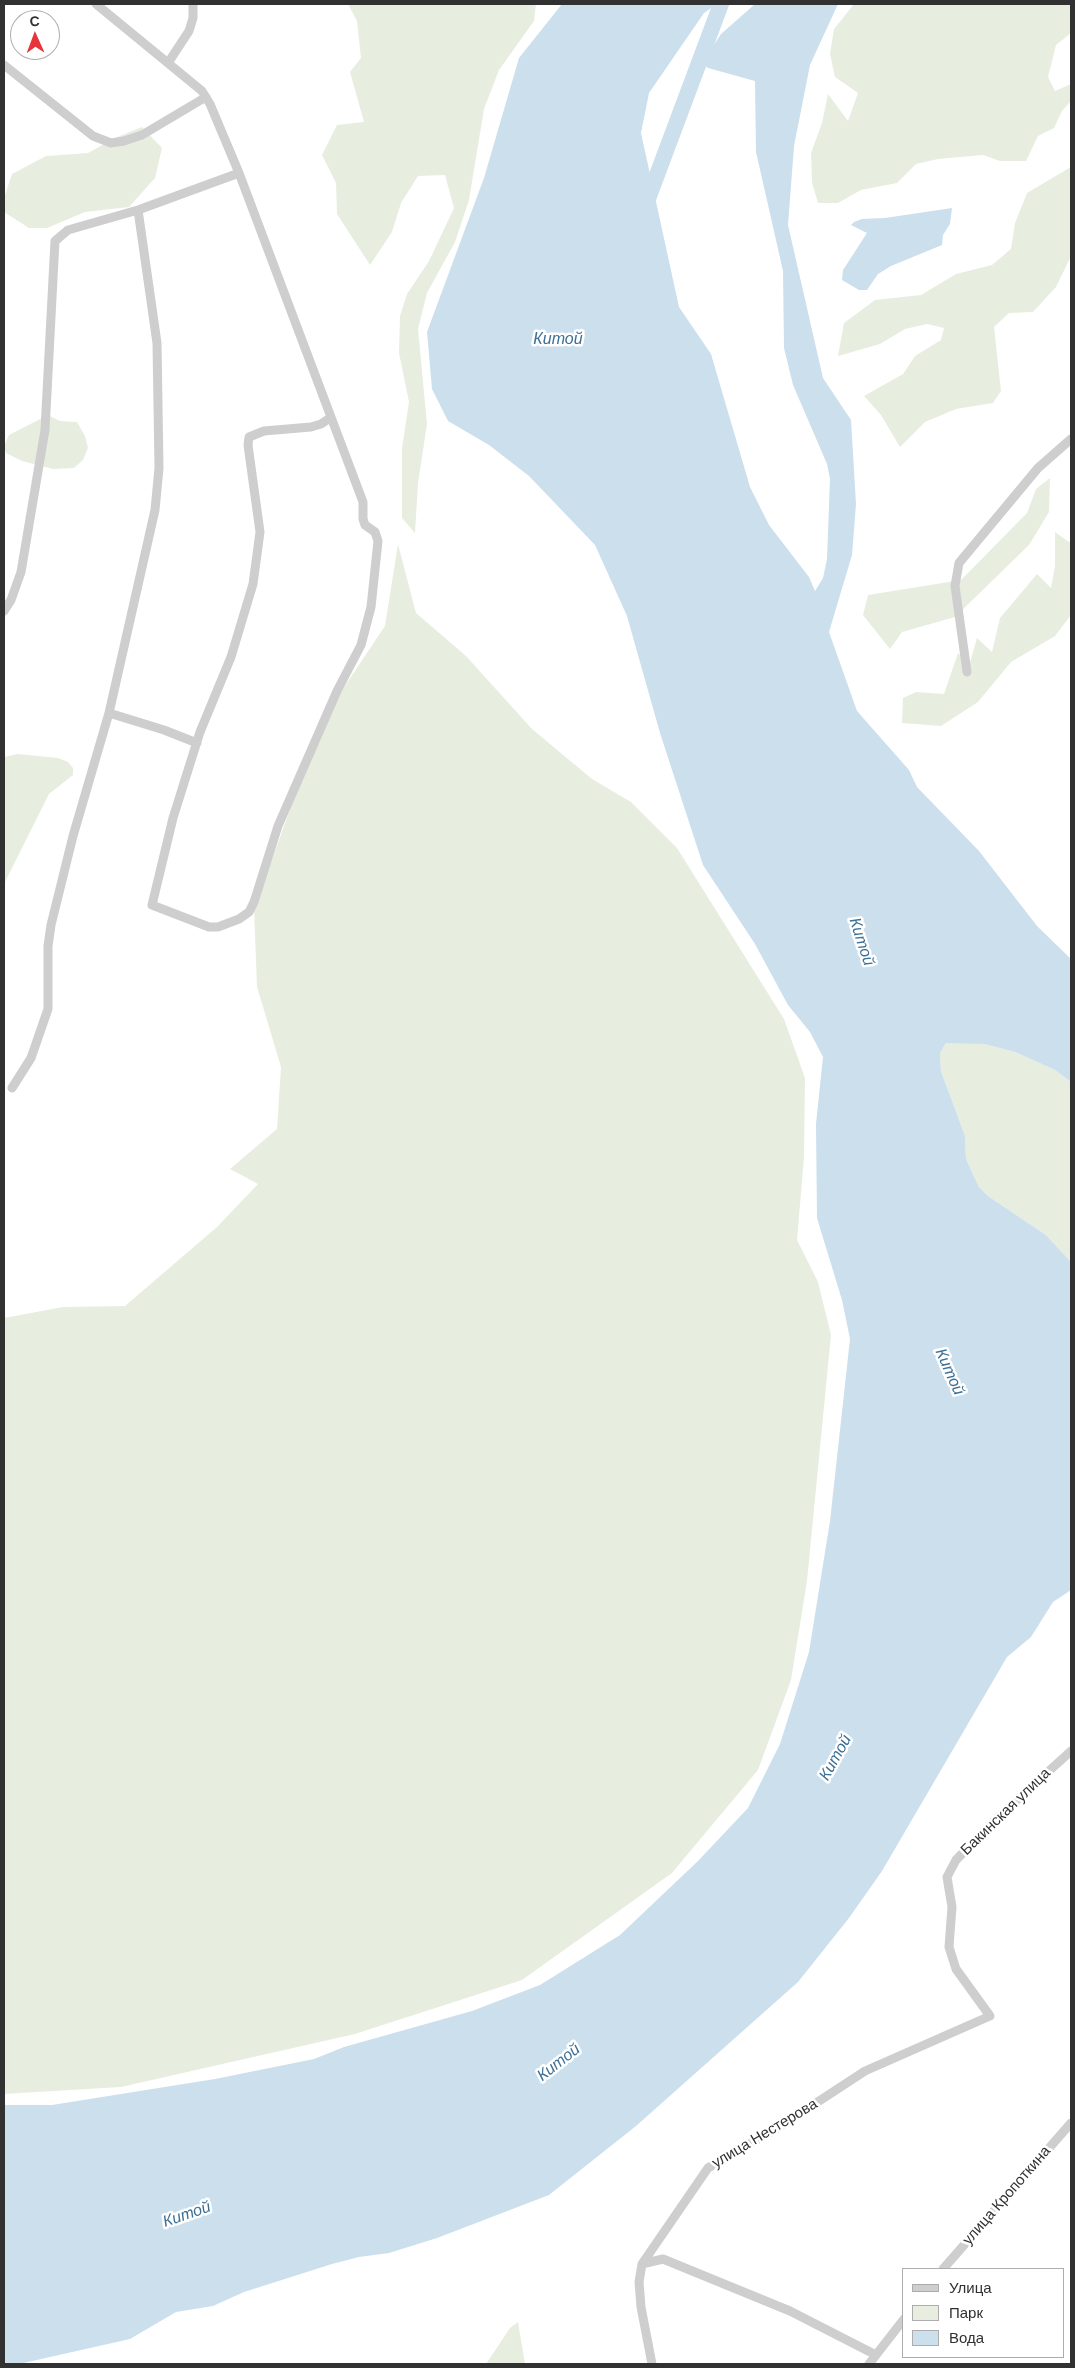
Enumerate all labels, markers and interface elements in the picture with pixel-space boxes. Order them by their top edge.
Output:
north arrow [10,10,60,60]
text: С [29,12,40,30]
water label: Китой [533,330,583,350]
water label: Китой [844,916,878,968]
water label: Китой [930,1346,968,1398]
water label: Китой [816,1732,856,1784]
street label: Бакинская улица [957,1765,1055,1859]
water label: Китой [534,2040,584,2086]
street label: улица Нестерова [709,2095,821,2173]
street label: улица Кропоткина [959,2143,1055,2249]
water label: Китой [161,2198,213,2232]
legend [902,2268,1065,2358]
text: Улица [949,2278,992,2298]
text: Парк [949,2303,983,2323]
text: Вода [949,2328,984,2348]

